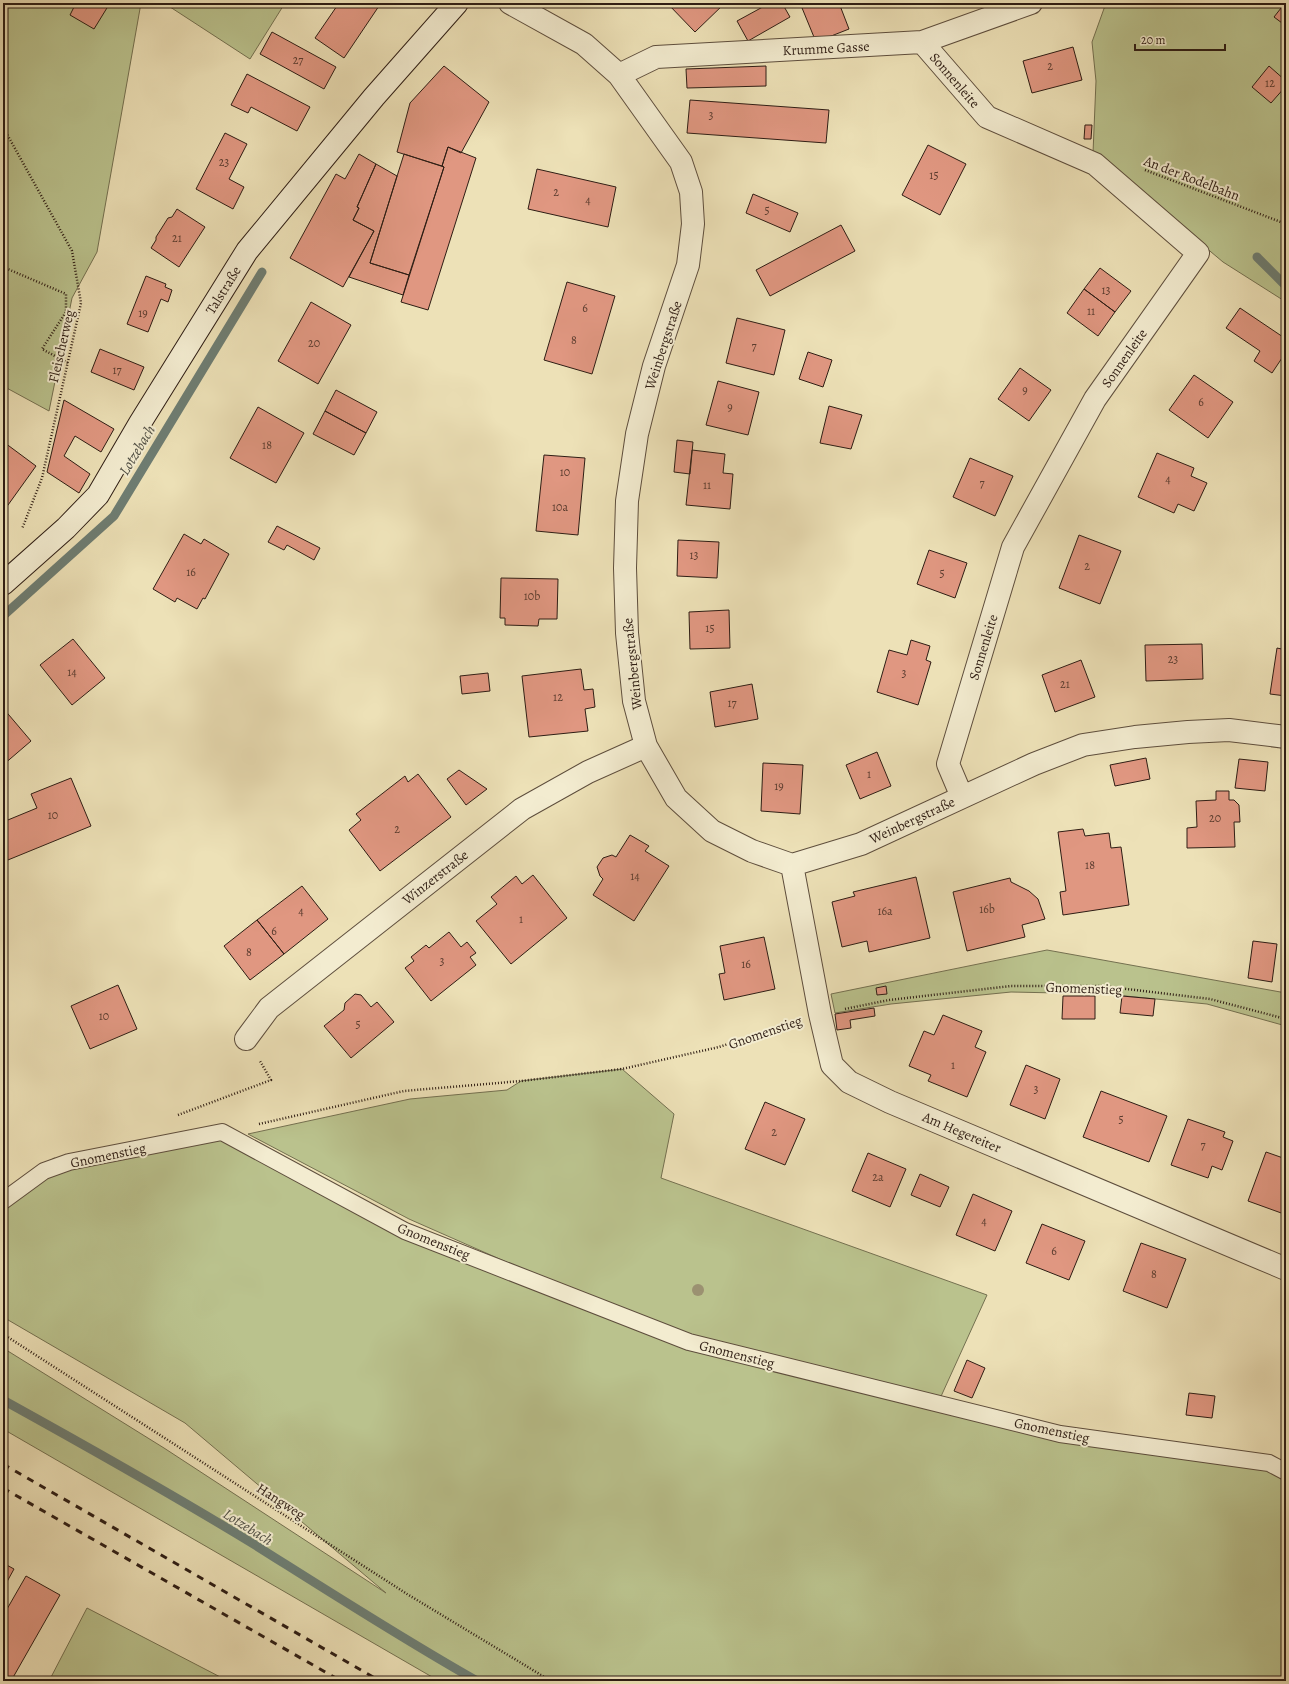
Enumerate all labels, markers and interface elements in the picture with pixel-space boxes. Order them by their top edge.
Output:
scale bar [1135,26,1225,52]
text: 20 m [1141,32,1165,48]
street label: Krumme Gasse [782,37,870,60]
street label: Sonnenleite [925,48,984,112]
house number: 27 [293,52,304,68]
house number: 2 [1047,58,1053,74]
house number: 12 [1265,75,1275,91]
house number: 3 [709,107,714,123]
street label: An der Rodelbahn [1140,151,1243,206]
house number: 23 [219,154,229,170]
house number: 15 [929,167,939,183]
house number: 2 [553,184,559,200]
house number: 4 [585,192,591,208]
house number: 5 [764,202,770,218]
house number: 21 [172,230,182,246]
street label: Talstraße [201,263,246,318]
house number: 13 [1101,282,1111,298]
street label: Weinbergstraße [640,298,687,393]
house number: 6 [582,300,588,316]
house number: 11 [1087,303,1095,319]
house number: 19 [138,305,148,321]
street label: Fleischerweg [44,308,79,385]
street label: Sonnenleite [1097,325,1152,392]
house number: 8 [571,332,577,348]
house number: 20 [308,335,320,351]
house number: 7 [751,338,757,354]
house number: 17 [112,362,123,378]
house number: 9 [1022,382,1028,398]
house number: 6 [1198,394,1204,410]
house number: 9 [727,399,733,415]
water label: Lotzebach [114,421,160,479]
house number: 18 [262,437,272,453]
house number: 10 [560,464,570,480]
house number: 4 [1165,471,1171,487]
house number: 7 [979,475,985,491]
house number: 11 [703,477,711,493]
house number: 10a [552,499,568,515]
house number: 13 [689,547,699,563]
house number: 2 [1084,558,1090,574]
house number: 16 [186,564,196,580]
house number: 5 [939,565,945,581]
house number: 10b [524,588,540,604]
street label: Sonnenleite [964,612,1002,682]
street label: Weinbergstraße [618,617,647,712]
house number: 15 [705,620,715,636]
house number: 23 [1168,651,1178,667]
house number: 14 [67,664,77,680]
house number: 3 [902,665,907,681]
house number: 21 [1060,676,1070,692]
house number: 12 [553,689,563,705]
house number: 17 [727,695,738,711]
house number: 1 [867,766,871,782]
house number: 19 [774,778,784,794]
street label: Weinbergstraße [866,792,958,849]
house number: 10 [48,807,58,823]
house number: 20 [1209,810,1221,826]
house number: 2 [394,821,400,837]
street label: Winzerstraße [398,846,472,910]
house number: 18 [1085,857,1095,873]
house number: 14 [630,868,640,884]
house number: 16b [979,901,995,917]
house number: 4 [298,903,304,919]
house number: 16a [877,903,893,919]
house number: 1 [519,911,523,927]
house number: 6 [271,923,277,939]
house number: 8 [246,944,252,960]
house number: 3 [440,953,445,969]
house number: 16 [741,956,751,972]
street label: Gnomenstieg [1045,978,1123,999]
house number: 10 [99,1008,109,1024]
street label: Gnomenstieg [726,1011,804,1054]
house number: 5 [355,1016,361,1032]
house number: 1 [951,1057,955,1073]
house number: 3 [1034,1081,1039,1097]
street label: Am Hegereiter [919,1107,1005,1158]
house number: 5 [1118,1111,1124,1127]
house number: 2 [771,1124,777,1140]
house number: 7 [1200,1137,1206,1153]
street label: Gnomenstieg [69,1138,148,1173]
house number: 2a [872,1169,884,1185]
house number: 4 [981,1213,987,1229]
street label: Gnomenstieg [395,1218,473,1265]
house number: 6 [1051,1243,1057,1259]
house number: 8 [1151,1266,1157,1282]
street label: Gnomenstieg [697,1336,776,1373]
street label: Gnomenstieg [1012,1413,1091,1448]
street label: Hangweg [253,1479,309,1524]
water label: Lotzebach [219,1504,277,1550]

